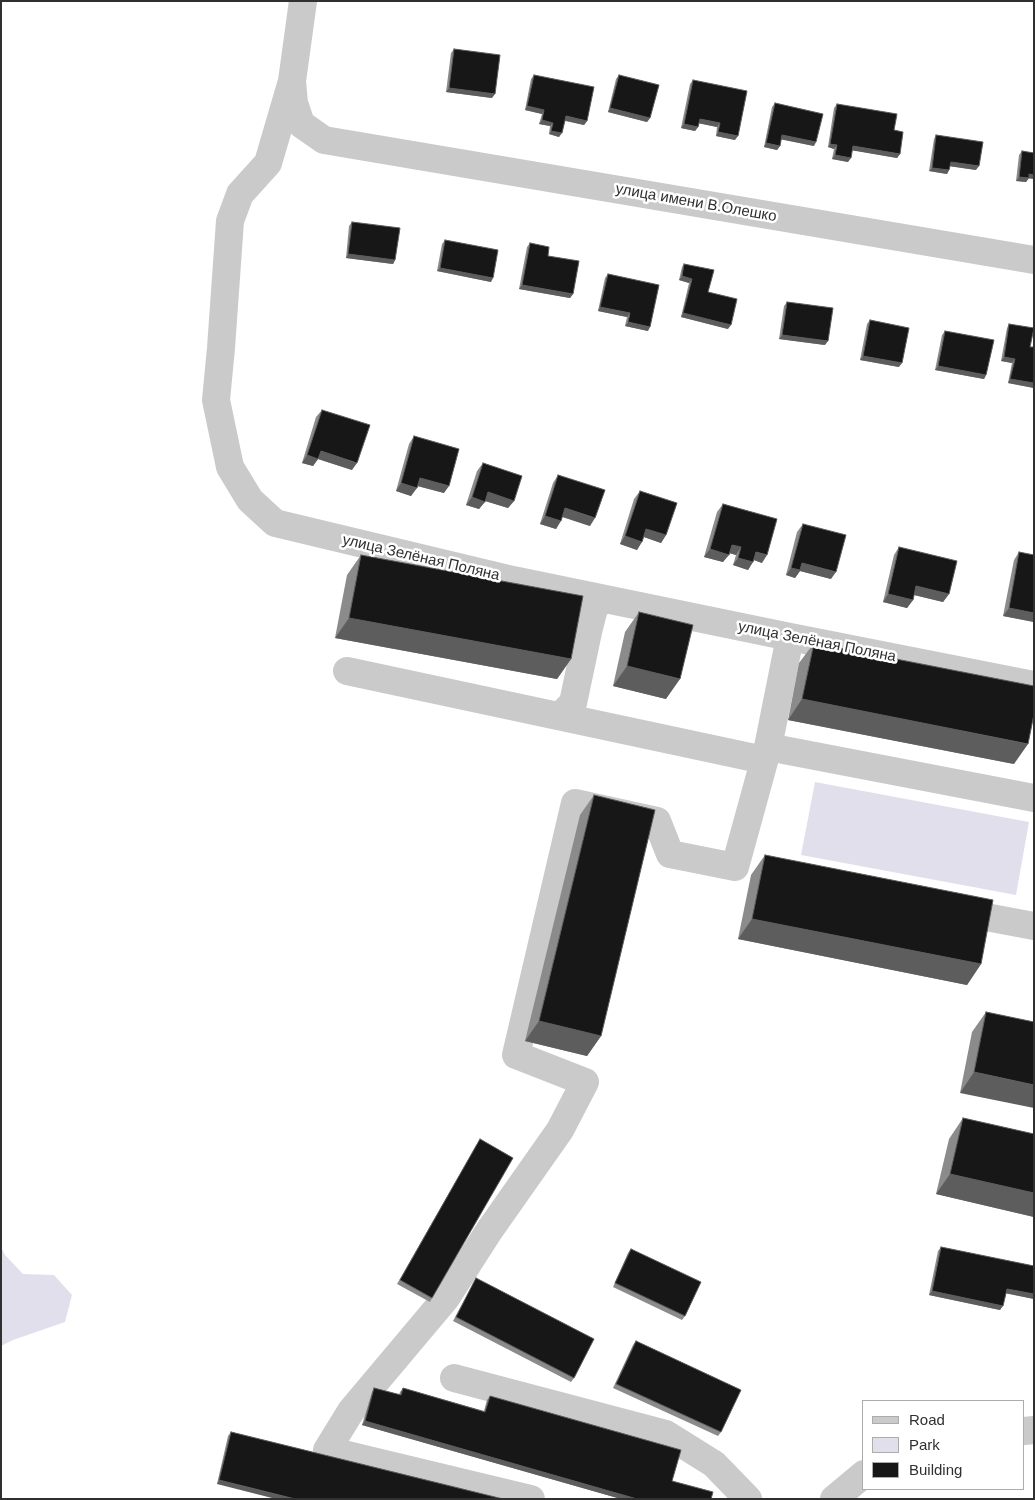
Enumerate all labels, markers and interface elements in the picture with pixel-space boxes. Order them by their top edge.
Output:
street label: улица имени В.Олешко [614,180,778,226]
street label: улица Зелёная Поляна [341,531,501,585]
street label: улица Зелёная Поляна [736,618,898,666]
legend [862,1400,1025,1490]
text: Road [909,1411,945,1428]
text: Park [909,1436,940,1453]
text: Building [909,1461,962,1478]

